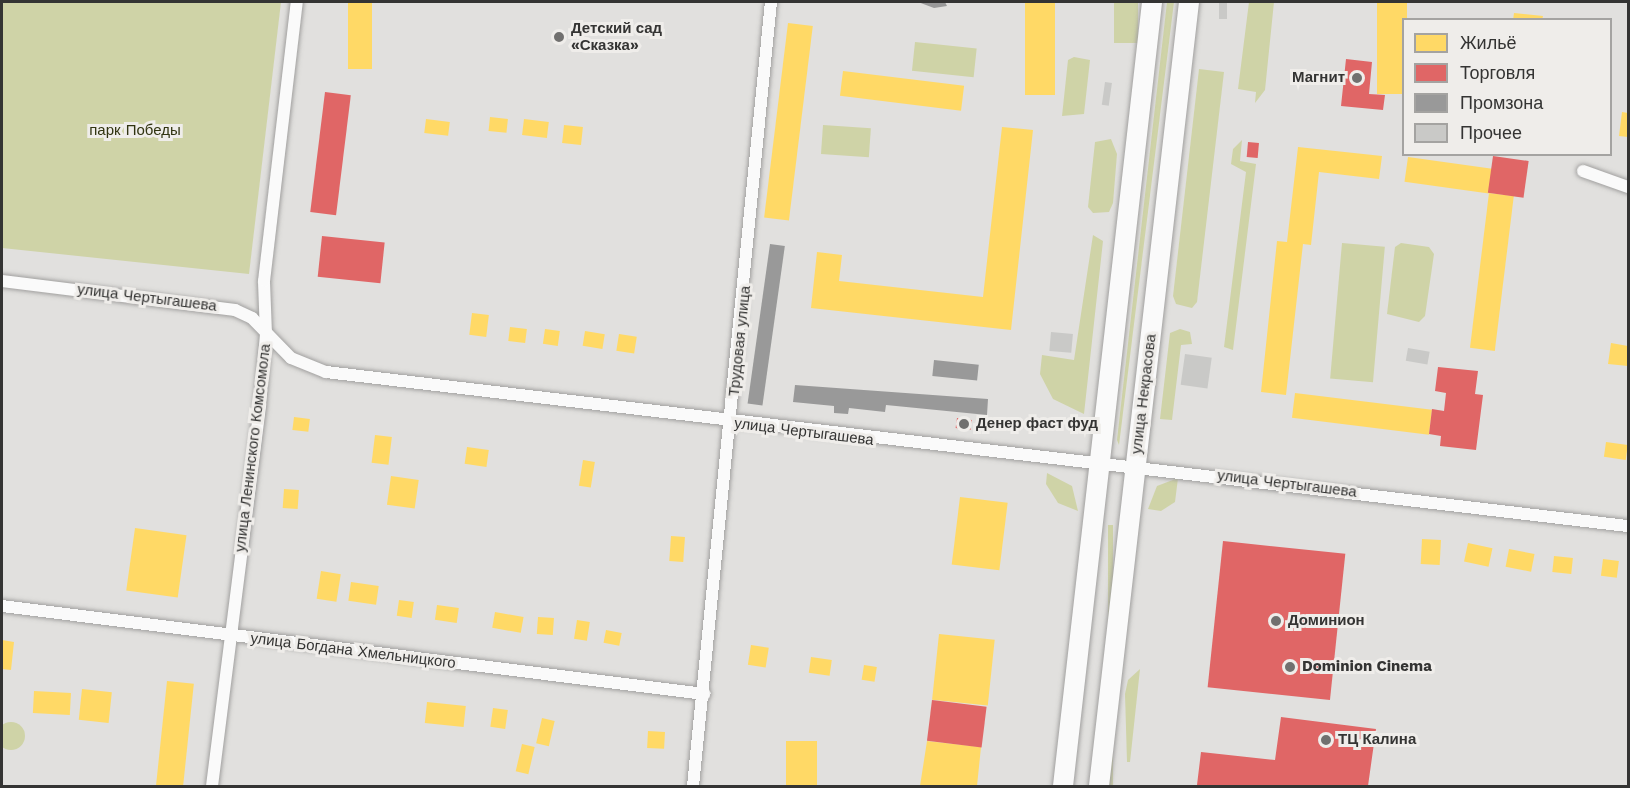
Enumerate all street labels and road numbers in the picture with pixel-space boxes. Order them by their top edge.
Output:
street label: улица Чертыгашева [76,281,218,315]
street label: Трудовая улица [725,285,755,397]
street label: улица Некрасова [1128,333,1160,455]
street label: улица Ленинского Комсомола [231,343,275,553]
street label: улица Чертыгашева [733,415,875,449]
street label: улица Чертыгашева [1216,467,1358,501]
street label: улица Богдана Хмельницкого [249,629,457,673]

